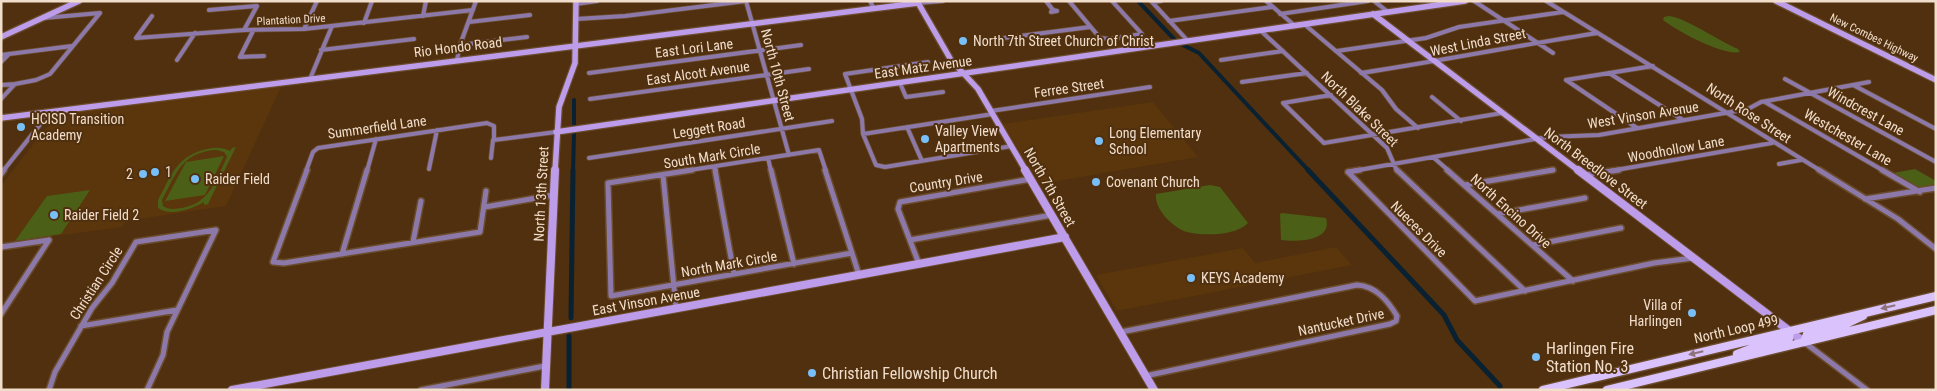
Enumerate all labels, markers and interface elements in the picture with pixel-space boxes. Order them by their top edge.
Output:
street label: New Combes Highway [1828,11,1921,65]
street label: Plantation Drive [256,12,326,28]
street label: West Linda Street [1429,25,1527,59]
street label: North 10th Street [758,27,798,123]
place label: North 7th Street Church of Christ [973,33,1154,49]
street label: Rio Hondo Road [413,34,503,60]
street label: East Lori Lane [654,35,734,61]
marker: North 7th Street Church of Christ [957,35,969,47]
street label: East Matz Avenue [873,52,973,82]
street label: East Alcott Avenue [645,58,751,88]
street label: North Blake Street [1318,68,1402,150]
street label: Ferree Street [1033,75,1105,101]
street label: North Rose Street [1704,80,1794,146]
street label: Windcrest Lane [1825,83,1908,139]
street label: West Vinson Avenue [1586,98,1700,132]
street label: Westchester Lane [1801,105,1895,169]
place label: HCISD Transition Academy [31,111,124,143]
street label: Summerfield Lane [327,112,428,142]
street label: Leggett Road [672,114,746,142]
marker: HCISD Transition Academy [15,121,27,133]
place label: Valley View Apartments [935,123,1000,155]
street label: North Breedlove Street [1541,124,1651,212]
place label: Long Elementary School [1109,125,1201,157]
marker: Valley View Apartments [919,133,931,145]
street label: Woodhollow Lane [1626,133,1726,165]
marker: Long Elementary School [1093,135,1105,147]
street label: South Mark Circle [662,140,762,172]
street label: North 7th Street [1021,145,1079,229]
street label: North 13th Street [531,146,551,242]
place label: 1 [165,164,172,180]
place label: 2 [126,166,133,182]
marker: 1 [149,166,161,178]
marker: 2 [137,168,149,180]
street label: Country Drive [908,168,984,196]
place label: Raider Field [205,171,270,187]
street label: North Encino Drive [1467,171,1555,252]
marker: Raider Field [189,173,201,185]
place label: Covenant Church [1106,174,1200,190]
marker: Covenant Church [1090,176,1102,188]
street label: Nueces Drive [1388,198,1451,261]
place label: Raider Field 2 [64,207,139,223]
marker: Raider Field 2 [48,209,60,221]
street label: Christian Circle [66,243,126,323]
street label: North Mark Circle [680,248,779,280]
place label: KEYS Academy [1201,270,1285,286]
marker: KEYS Academy [1185,272,1197,284]
street label: East Vinson Avenue [591,284,701,318]
place label: Villa of Harlingen [1629,297,1683,329]
one-way arrow [1881,303,1896,311]
street label: Nantucket Drive [1297,305,1386,339]
marker: Villa of Harlingen [1686,307,1698,319]
street label: North Loop 499 [1692,312,1780,346]
place label: Harlingen Fire Station No. 3 [1546,339,1634,376]
one-way arrow [1689,349,1704,357]
marker: Harlingen Fire Station No. 3 [1530,351,1542,363]
place label: Christian Fellowship Church [822,364,998,383]
marker: Christian Fellowship Church [806,367,818,379]

